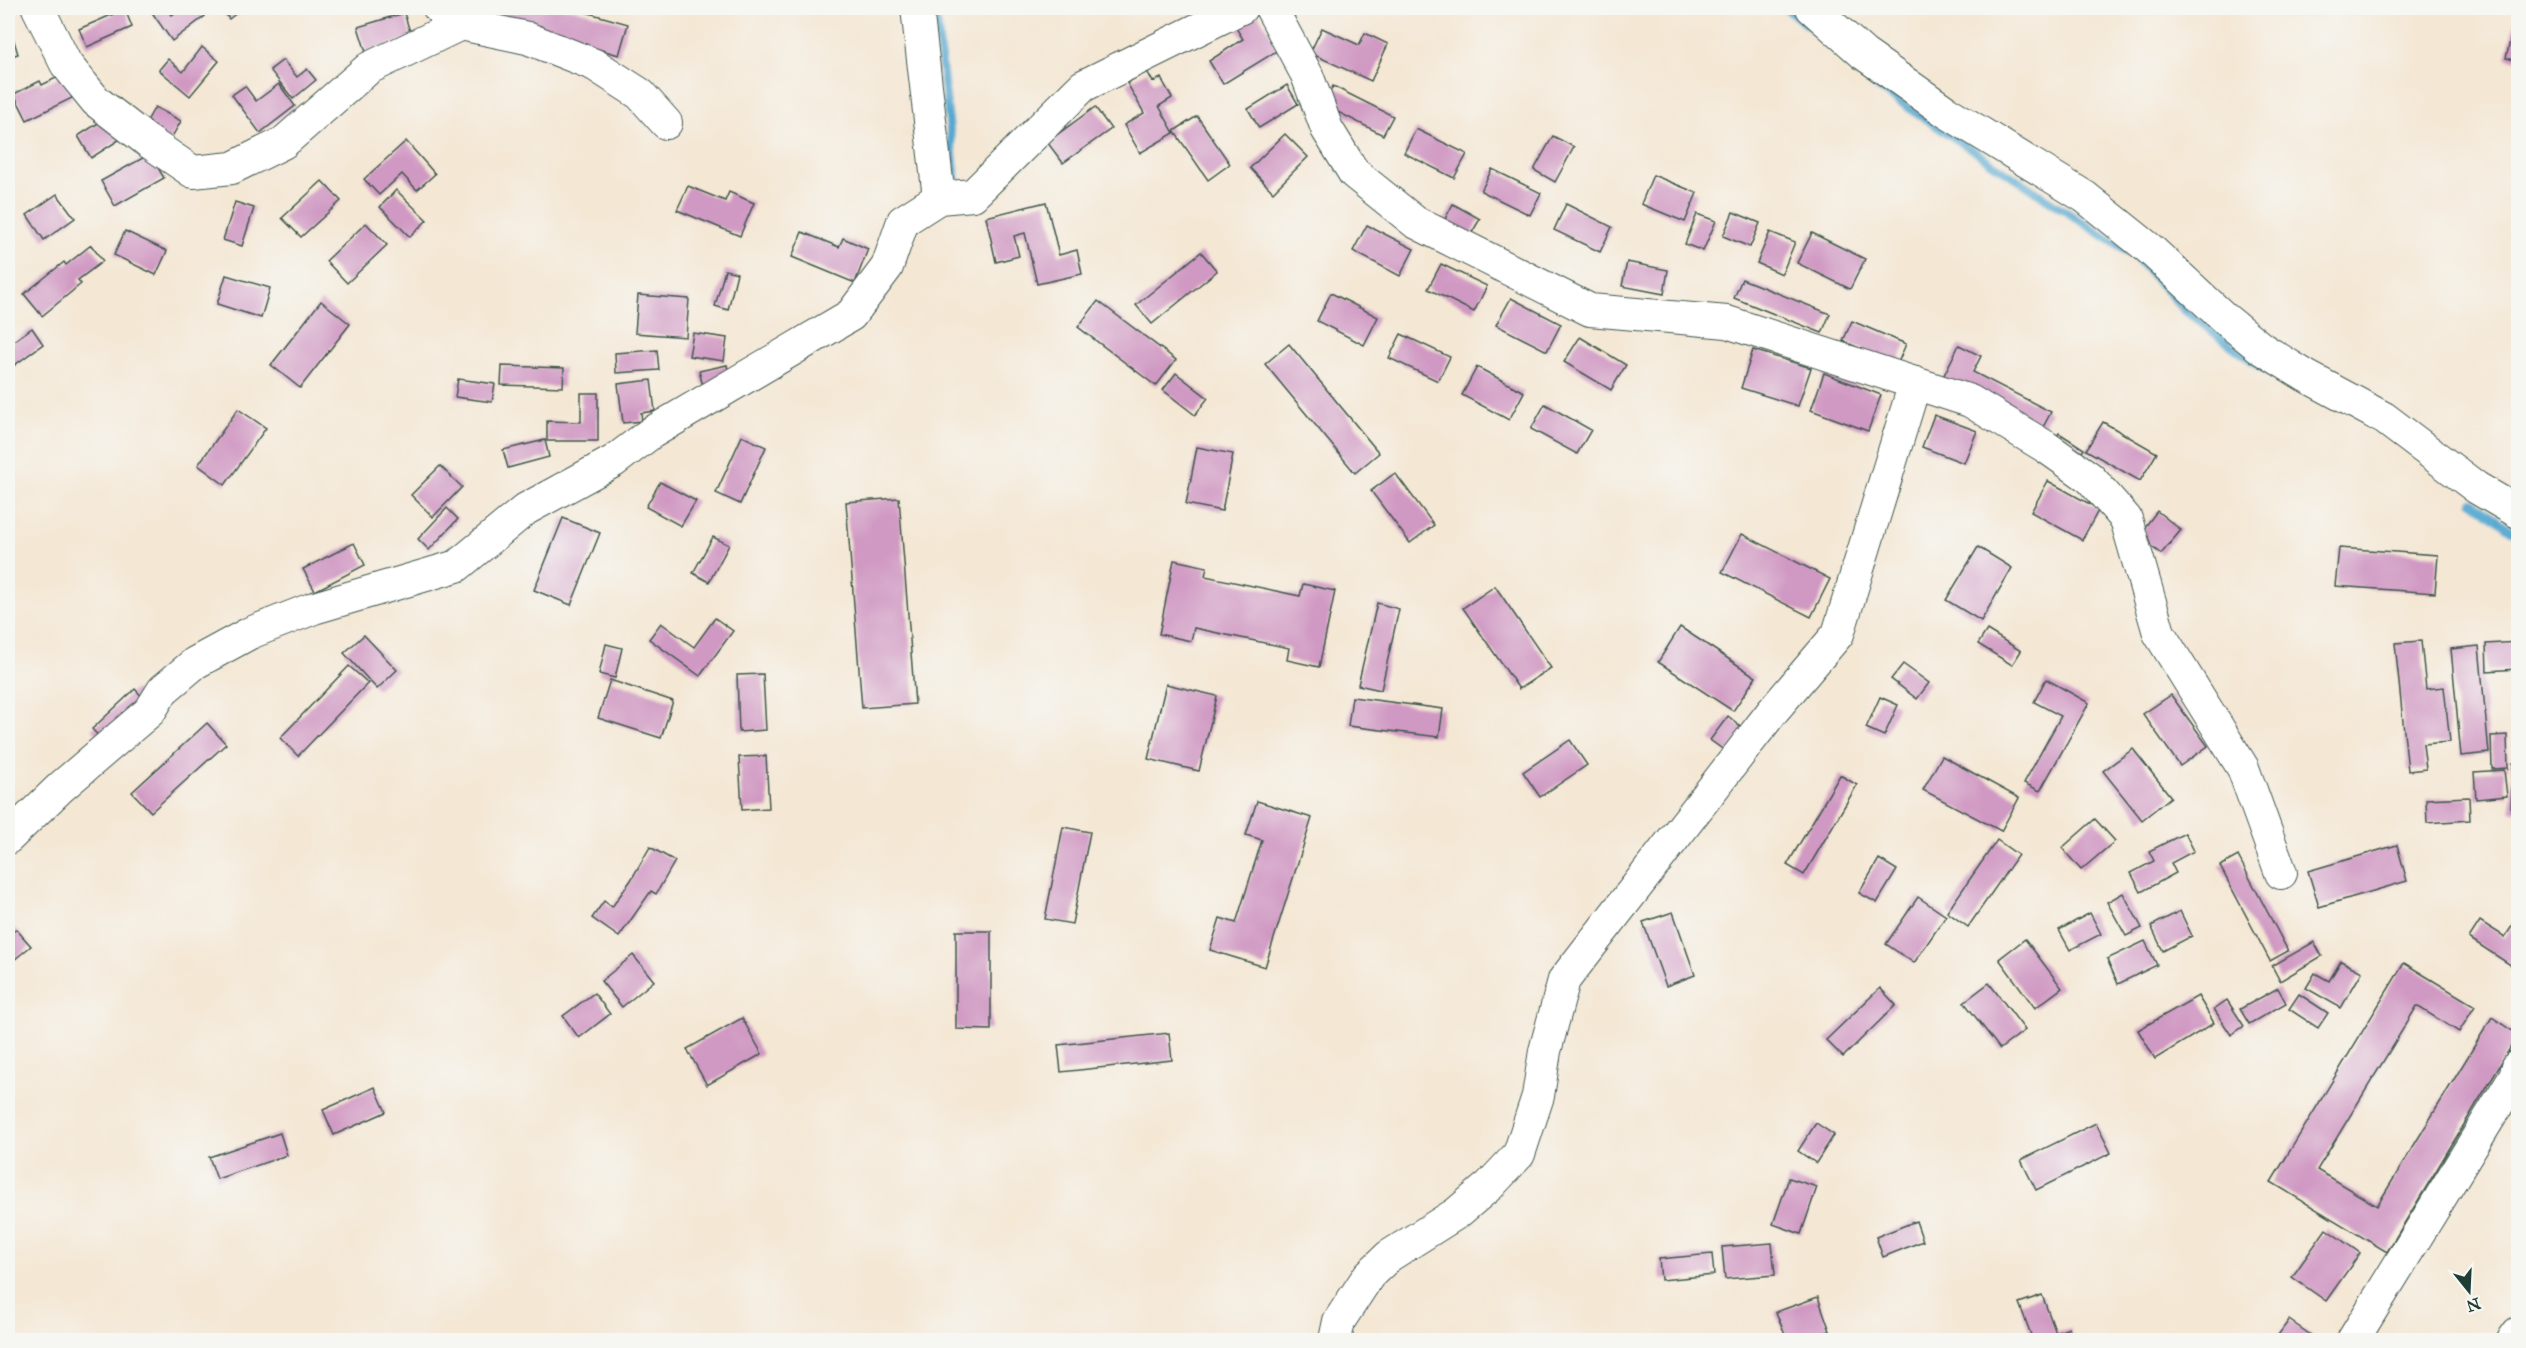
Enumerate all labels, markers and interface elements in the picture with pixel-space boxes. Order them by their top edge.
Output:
north arrow [2439,1261,2499,1321]
text: N [2464,1294,2483,1316]

